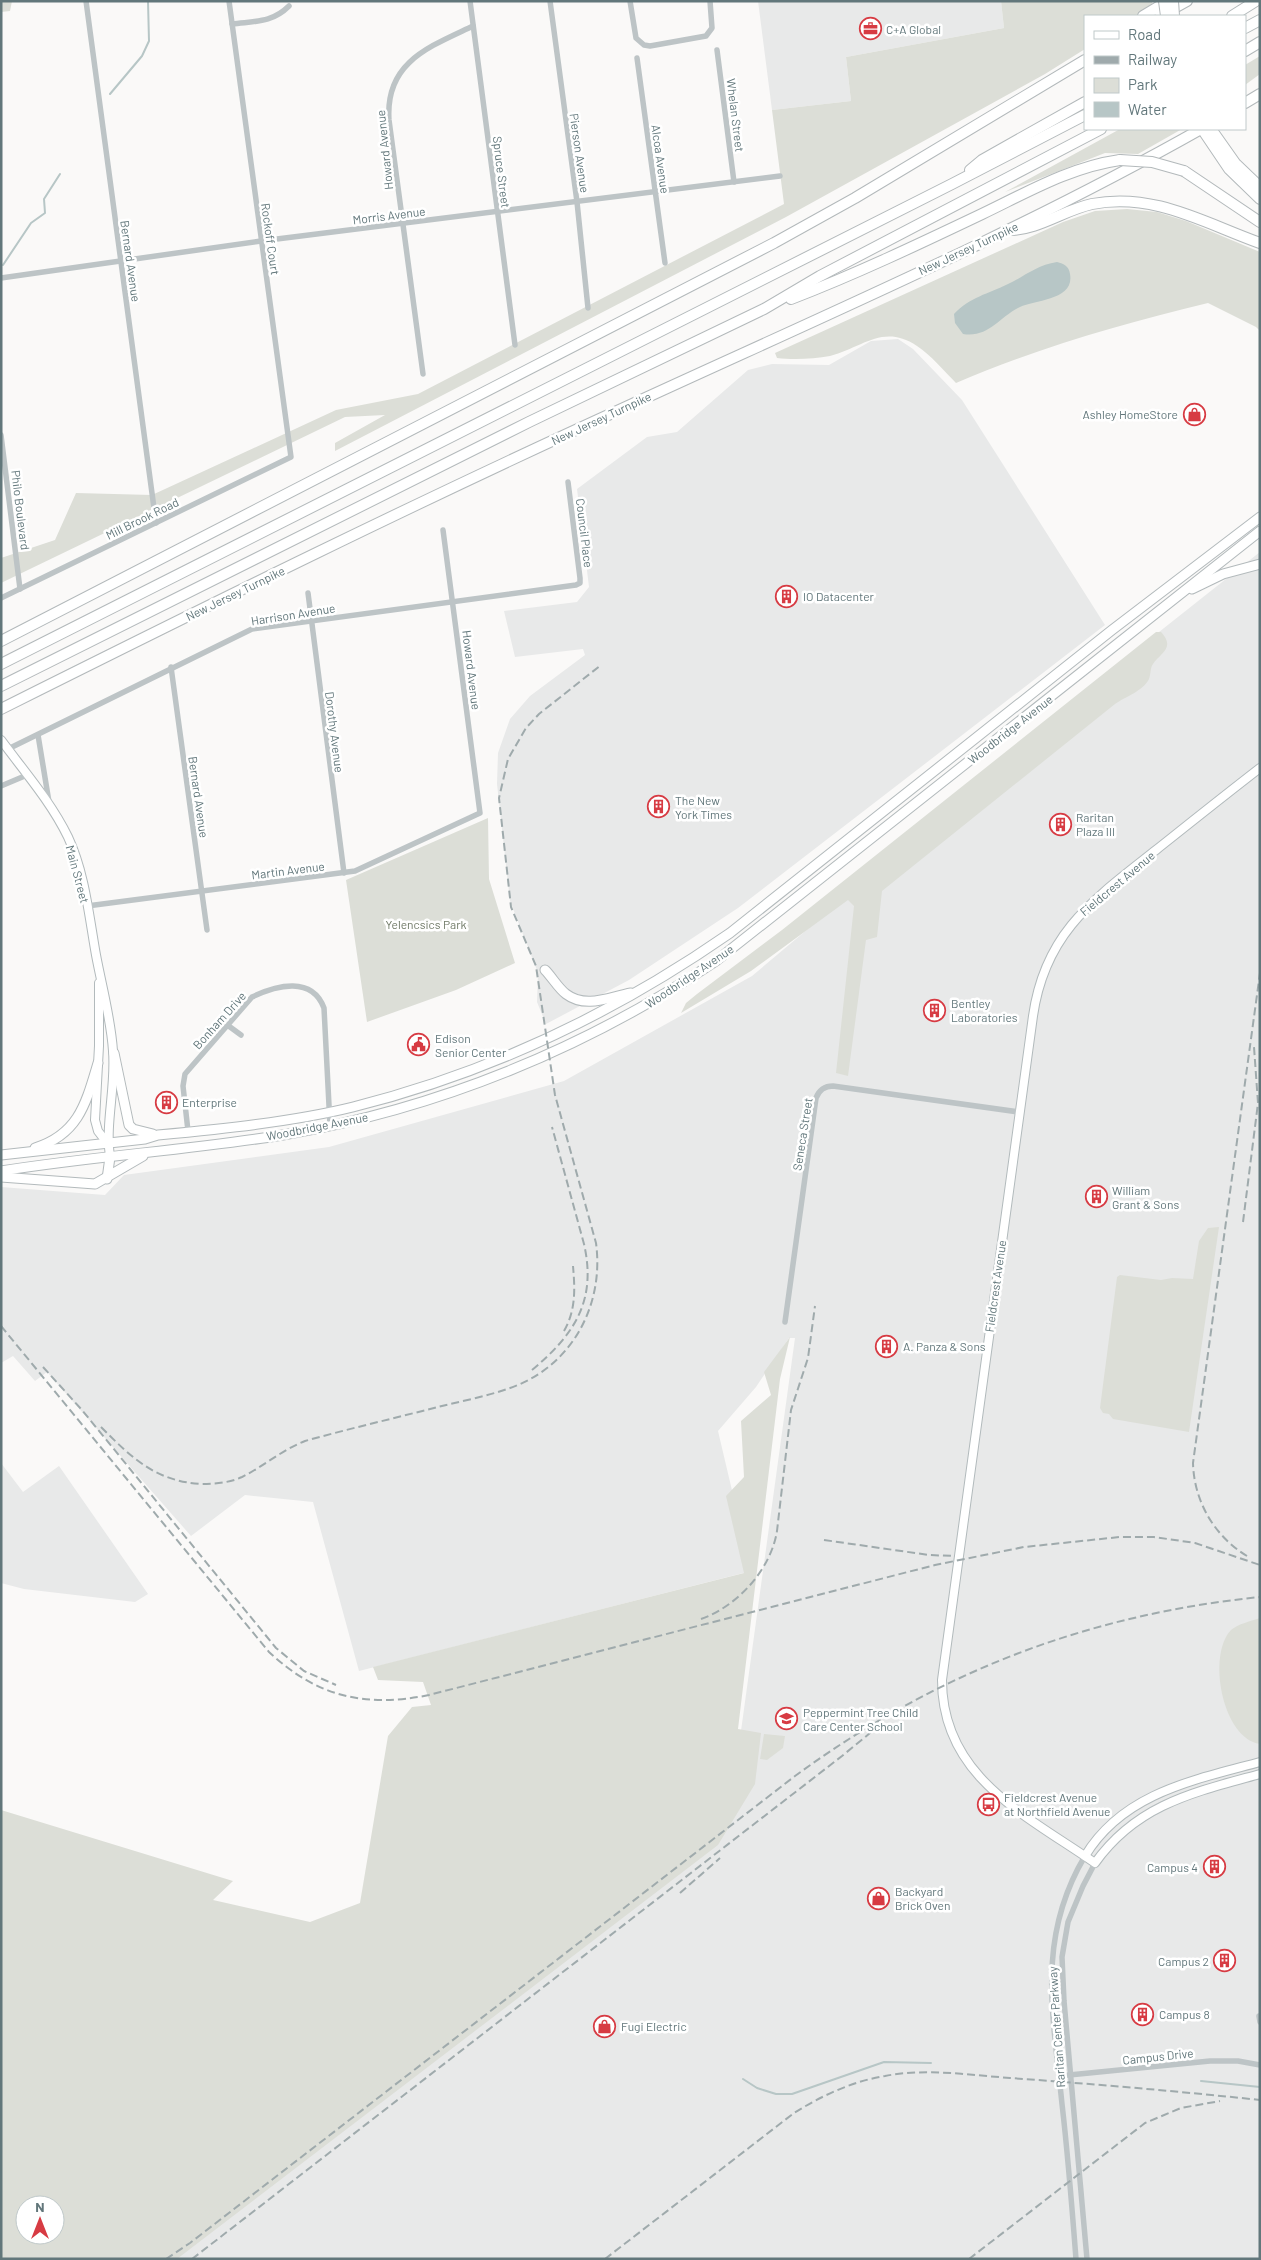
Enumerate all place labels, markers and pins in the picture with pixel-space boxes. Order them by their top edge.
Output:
office icon: C+A Global [858,17,882,41]
place label: C+A Global [886,22,941,36]
shop icon: Ashley HomeStore [1182,402,1206,426]
place label: Ashley HomeStore [1082,407,1178,421]
building icon: IO Datacenter [775,584,799,608]
place label: IO Datacenter [803,589,875,603]
place label: The New York Times [675,793,732,821]
building icon: The New York Times [647,795,671,819]
place label: Raritan Plaza III [1076,810,1115,838]
building icon: Raritan Plaza III [1048,812,1072,836]
place label: Bentley Laboratories [951,996,1018,1024]
building icon: Bentley Laboratories [923,998,947,1022]
place label: Edison Senior Center [435,1031,507,1059]
public building icon: Edison Senior Center [407,1033,431,1057]
building icon: Enterprise [154,1090,178,1114]
place label: Enterprise [182,1095,237,1109]
place label: William Grant & Sons [1112,1183,1179,1211]
building icon: William Grant & Sons [1084,1185,1108,1209]
building icon: A. Panza & Sons [875,1334,899,1358]
place label: A. Panza & Sons [903,1339,986,1353]
place label: Peppermint Tree Child Care Center School [803,1705,918,1733]
school or university icon: Peppermint Tree Child Care Center School [775,1707,799,1731]
place label: Fieldcrest Avenue at Northfield Avenue [1004,1790,1110,1818]
bus stop icon: Fieldcrest Avenue at Northfield Avenue [976,1792,1000,1816]
building icon: Campus 4 [1202,1855,1226,1879]
place label: Campus 4 [1147,1860,1198,1874]
place label: Backyard Brick Oven [895,1884,950,1912]
shop icon: Backyard Brick Oven [867,1886,891,1910]
building icon: Campus 2 [1213,1949,1237,1973]
place label: Campus 2 [1158,1954,1209,1968]
building icon: Campus 8 [1131,2002,1155,2026]
place label: Campus 8 [1159,2007,1210,2021]
shop icon: Fugi Electric [593,2014,617,2038]
place label: Fugi Electric [621,2019,687,2033]

